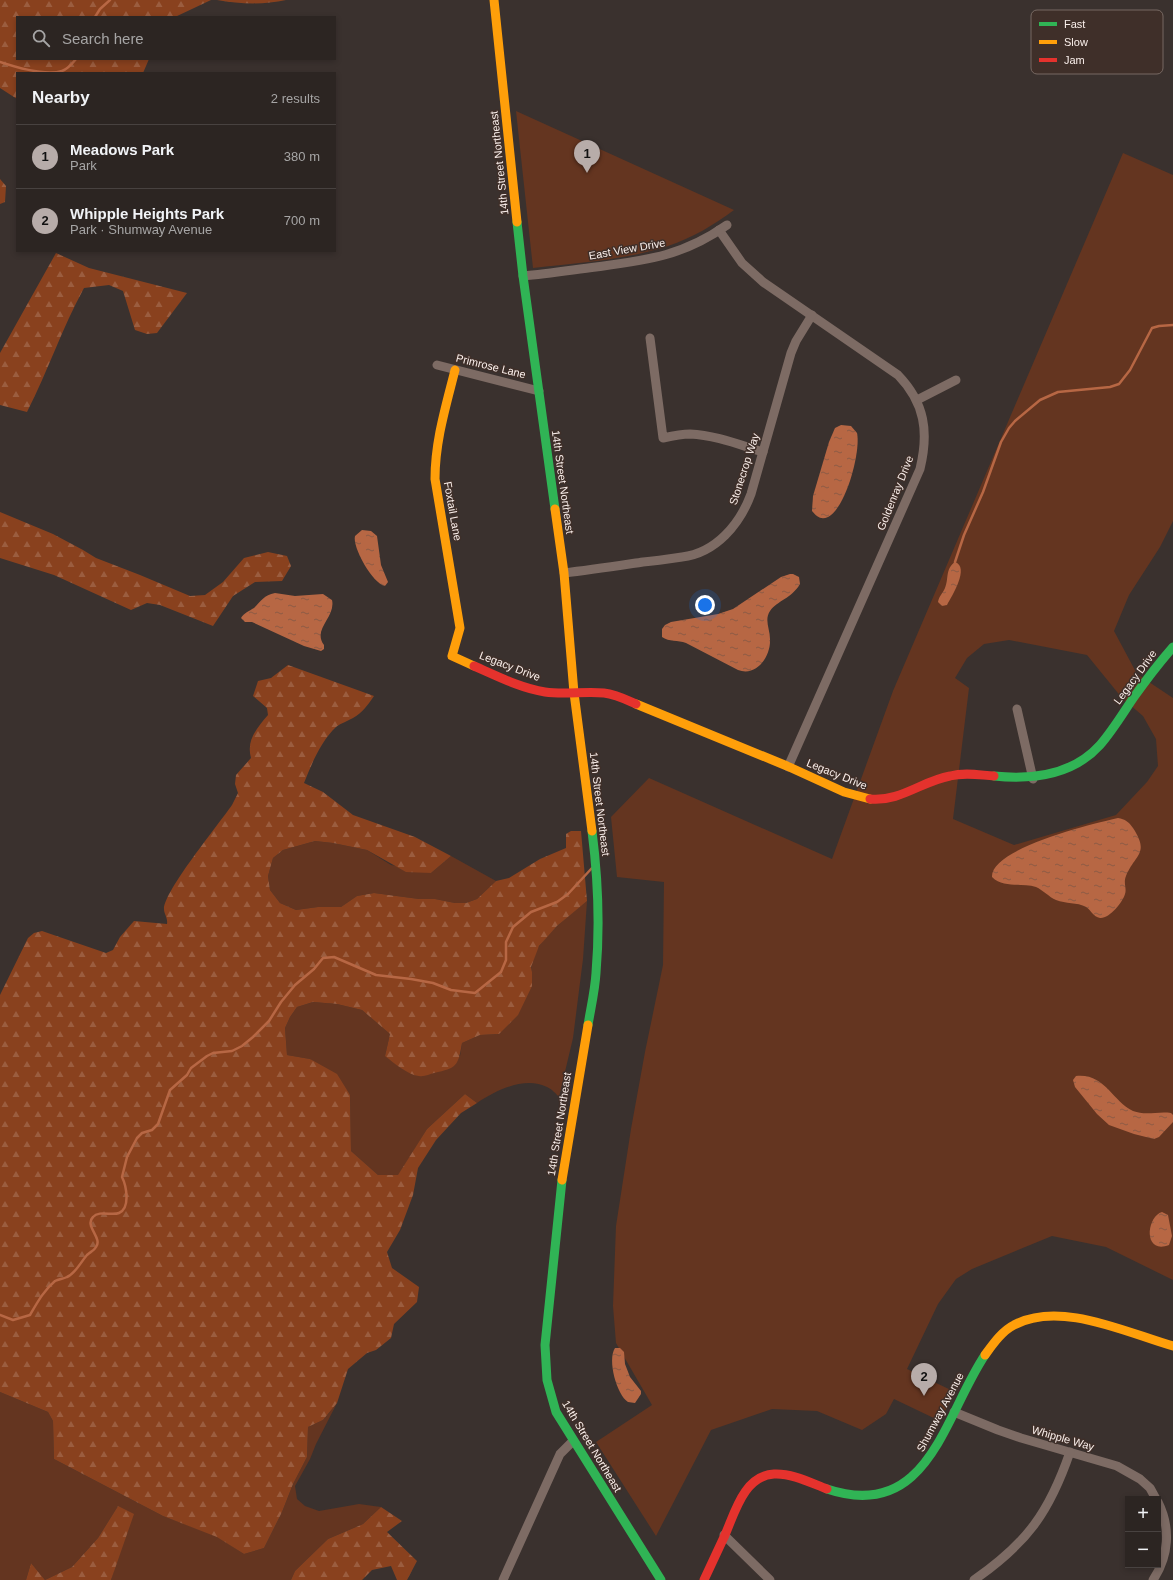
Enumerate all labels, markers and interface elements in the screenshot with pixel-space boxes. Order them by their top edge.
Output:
legend [1031,10,1163,74]
search box [16,16,336,60]
text: Fast [1064,18,1085,30]
icon: search [30,27,52,49]
text: Search here [62,30,144,47]
text: Slow [1064,36,1088,48]
text: Jam [1064,54,1085,66]
text: Nearby [32,88,90,107]
text: 2 results [271,91,320,106]
street label: 14th Street Northeast [488,110,510,216]
pin: 1 [574,140,600,173]
text: Meadows Park [70,141,174,158]
text: 1 [41,149,49,164]
text: 380 m [284,149,320,164]
text: Park [70,158,97,173]
text: Whipple Heights Park [70,205,224,222]
text: 2 [41,213,49,228]
text: 700 m [284,213,320,228]
text: Park · Shumway Avenue [70,222,212,237]
street label: East View Drive [588,236,666,262]
street label: Primrose Lane [455,352,527,380]
street label: 14th Street Northeast [550,429,576,535]
street label: Stonecrop Way [727,431,761,506]
street label: Goldenray Drive [875,454,915,532]
street label: Foxtail Lane [442,480,464,542]
your location [695,595,715,615]
street label: Legacy Drive [1111,648,1159,706]
street label: Legacy Drive [478,649,542,683]
street label: 14th Street Northeast [588,751,612,857]
street label: Legacy Drive [805,756,869,792]
street label: 14th Street Northeast [545,1071,573,1177]
pin: 2 [911,1363,937,1396]
street label: Shumway Avenue [914,1370,966,1454]
street label: 14th Street Northeast [560,1398,624,1494]
street label: Whipple Way [1030,1423,1096,1453]
map controls [1125,1496,1161,1568]
button: + [1125,1496,1161,1532]
button: − [1125,1532,1161,1568]

